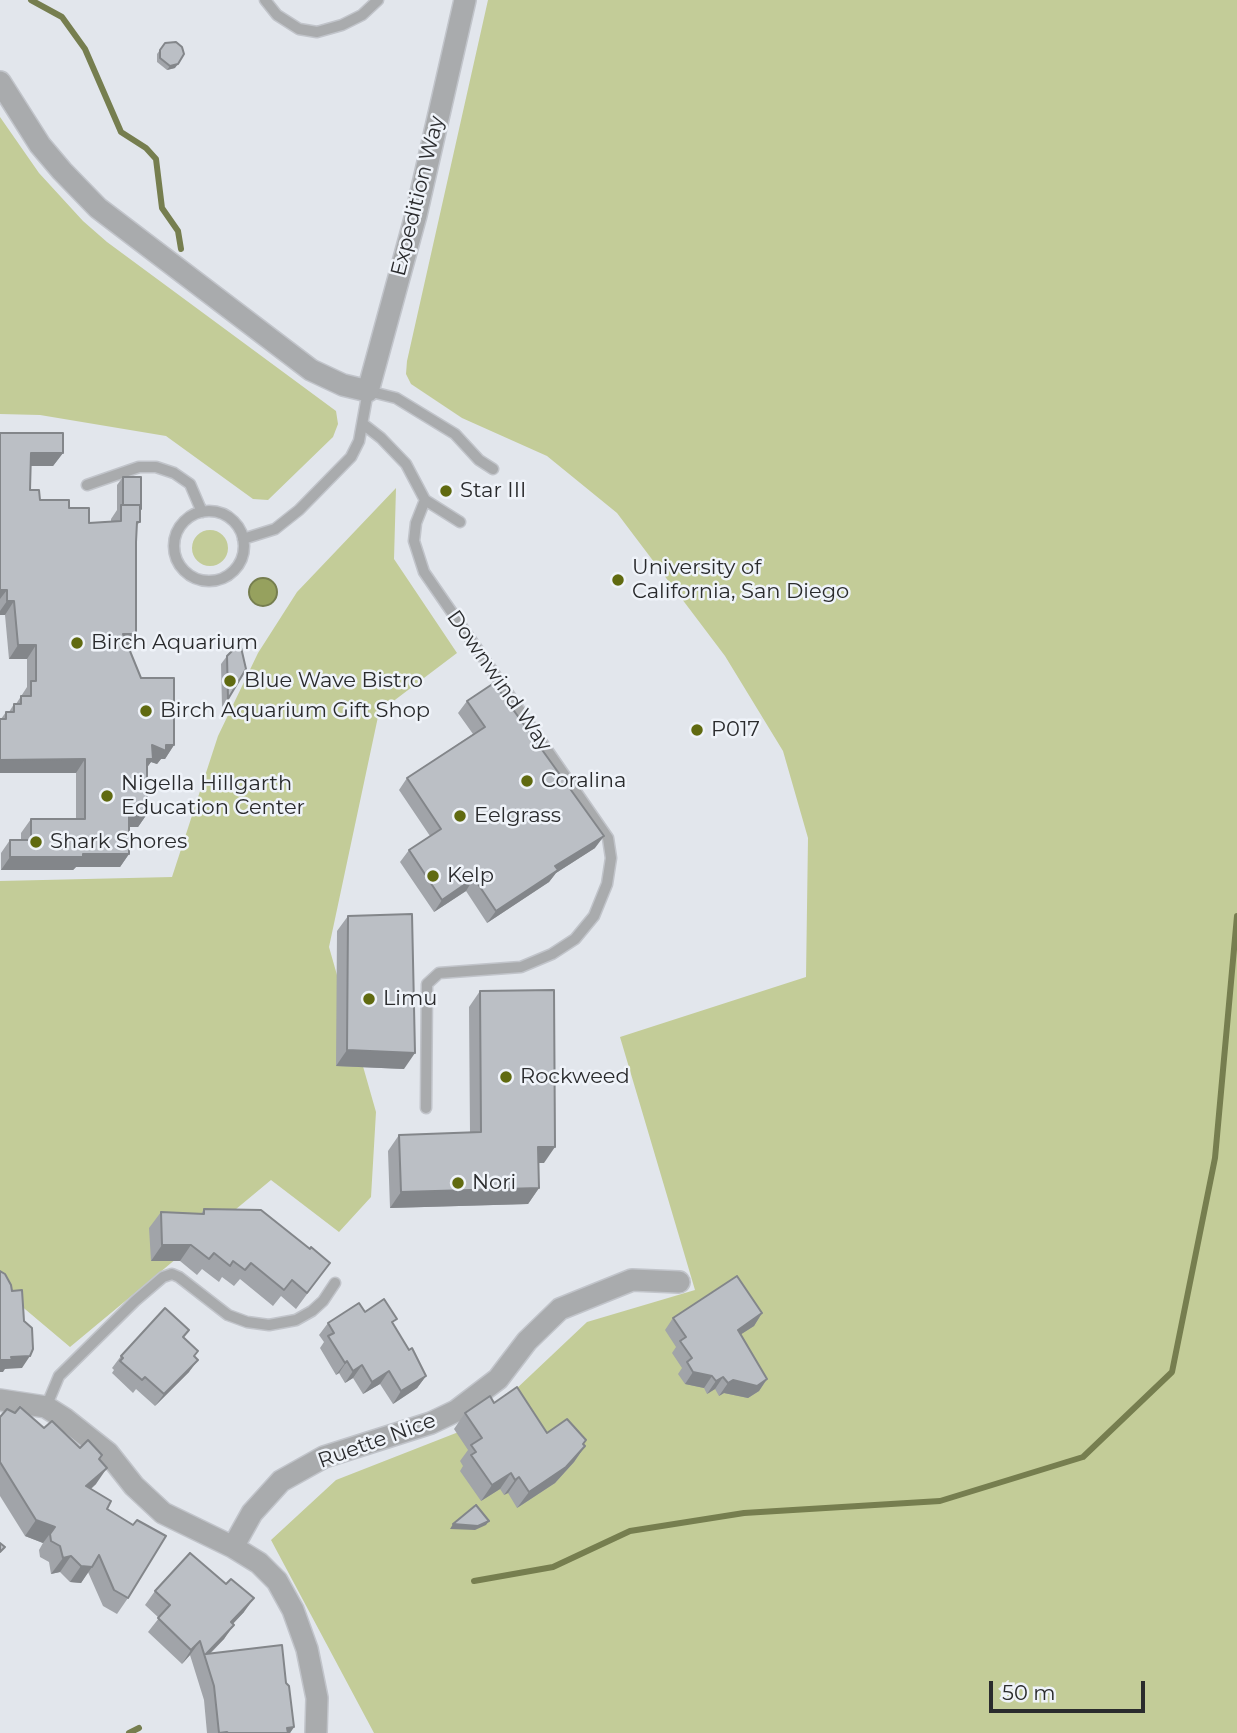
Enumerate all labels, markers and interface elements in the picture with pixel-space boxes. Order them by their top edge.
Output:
street label: Expedition Way [386,113,450,279]
place label: Star III [460,478,526,504]
marker: Star III [438,483,454,499]
place label: University of California, San Diego [632,555,849,605]
marker: University of California, San Diego [610,572,626,588]
street label: Downwind Way [441,606,557,756]
place label: Birch Aquarium [91,630,258,656]
marker: Birch Aquarium [69,635,85,651]
place label: Blue Wave Bistro [244,668,423,694]
marker: Blue Wave Bistro [222,673,238,689]
place label: Birch Aquarium Gift Shop [160,698,430,724]
marker: Birch Aquarium Gift Shop [138,703,154,719]
place label: P017 [711,717,760,743]
marker: P017 [689,722,705,738]
place label: Coralina [541,768,626,794]
place label: Nigella Hillgarth Education Center [121,771,305,821]
marker: Coralina [519,773,535,789]
marker: Nigella Hillgarth Education Center [99,788,115,804]
place label: Eelgrass [474,803,561,829]
marker: Eelgrass [452,808,468,824]
place label: Shark Shores [50,829,187,855]
marker: Shark Shores [28,834,44,850]
place label: Kelp [447,863,494,889]
marker: Kelp [425,868,441,884]
place label: Limu [383,986,437,1012]
marker: Limu [361,991,377,1007]
place label: Rockweed [520,1064,630,1090]
marker: Rockweed [498,1069,514,1085]
place label: Nori [472,1170,516,1196]
marker: Nori [450,1175,466,1191]
street label: Ruette Nice [315,1408,439,1474]
scale bar [992,1666,1148,1710]
text: 50 m [1002,1680,1056,1705]

